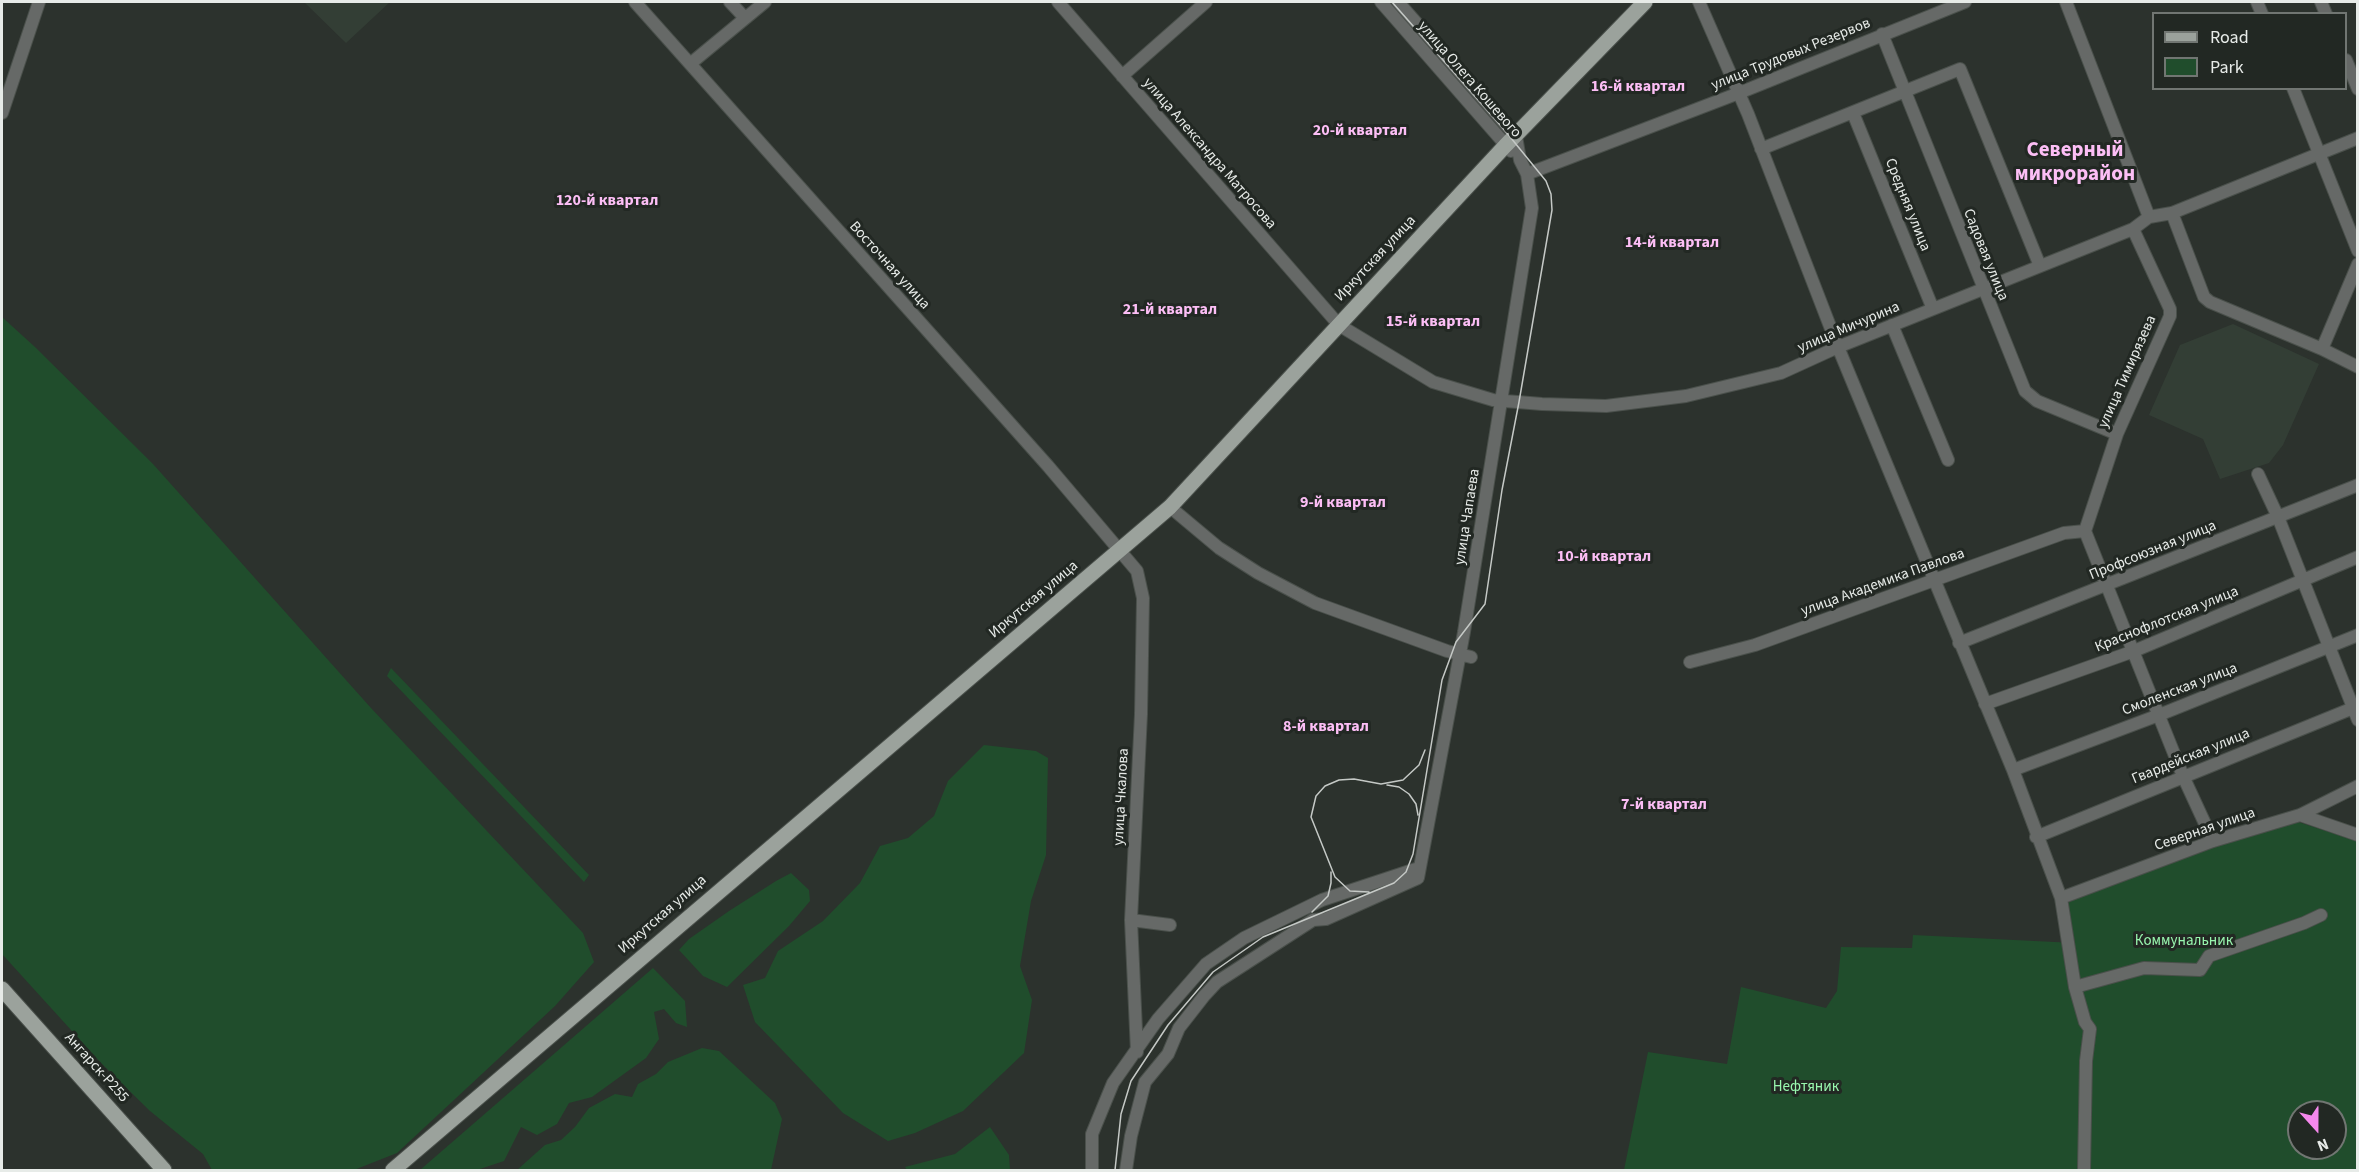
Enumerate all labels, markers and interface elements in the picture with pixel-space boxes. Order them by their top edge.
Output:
legend [2152,12,2347,90]
street label: улица Трудовых Резервов [1709,15,1873,95]
street label: улица Олега Кошевого [1413,18,1525,142]
text: Road [2210,25,2249,50]
text: Park [2210,55,2244,80]
street label: улица Александра Матросова [1138,75,1280,233]
district label: 16-й квартал [1591,77,1685,97]
district label: 20-й квартал [1313,121,1407,141]
district label: Северный микрорайон [2015,138,2135,188]
street label: Средняя улица [1880,156,1934,254]
district label: 120-й квартал [556,191,658,211]
street label: Садовая улица [1958,206,2012,304]
street label: Иркутская улица [1332,212,1420,306]
street label: Восточная улица [845,218,933,314]
district label: 14-й квартал [1625,233,1719,253]
street label: улица Мичурина [1795,298,1903,358]
district label: 21-й квартал [1123,300,1217,320]
district label: 15-й квартал [1386,312,1480,332]
street label: улица Тимирязева [2095,313,2161,431]
street label: улица Чапаева [1451,468,1485,566]
district label: 9-й квартал [1300,493,1386,513]
street label: Профсоюзная улица [2087,517,2219,585]
street label: улица Академика Павлова [1799,545,1967,621]
district label: 10-й квартал [1557,547,1651,567]
street label: Иркутская улица [986,557,1082,643]
street label: Краснофлотская улица [2093,583,2241,657]
street label: Смоленская улица [2120,660,2240,720]
district label: 8-й квартал [1283,717,1369,737]
street label: Гвардейская улица [2129,725,2253,789]
street label: улица Чкалова [1110,748,1134,846]
district label: 7-й квартал [1621,795,1707,815]
street label: Северная улица [2152,804,2258,856]
street label: Иркутская улица [615,872,711,958]
park label: Коммунальник [2135,933,2233,951]
street label: Ангарск-Р255 [60,1029,132,1107]
park label: Нефтяник [1773,1079,1839,1097]
north arrow [2287,1100,2347,1160]
text: N [2314,1133,2332,1157]

